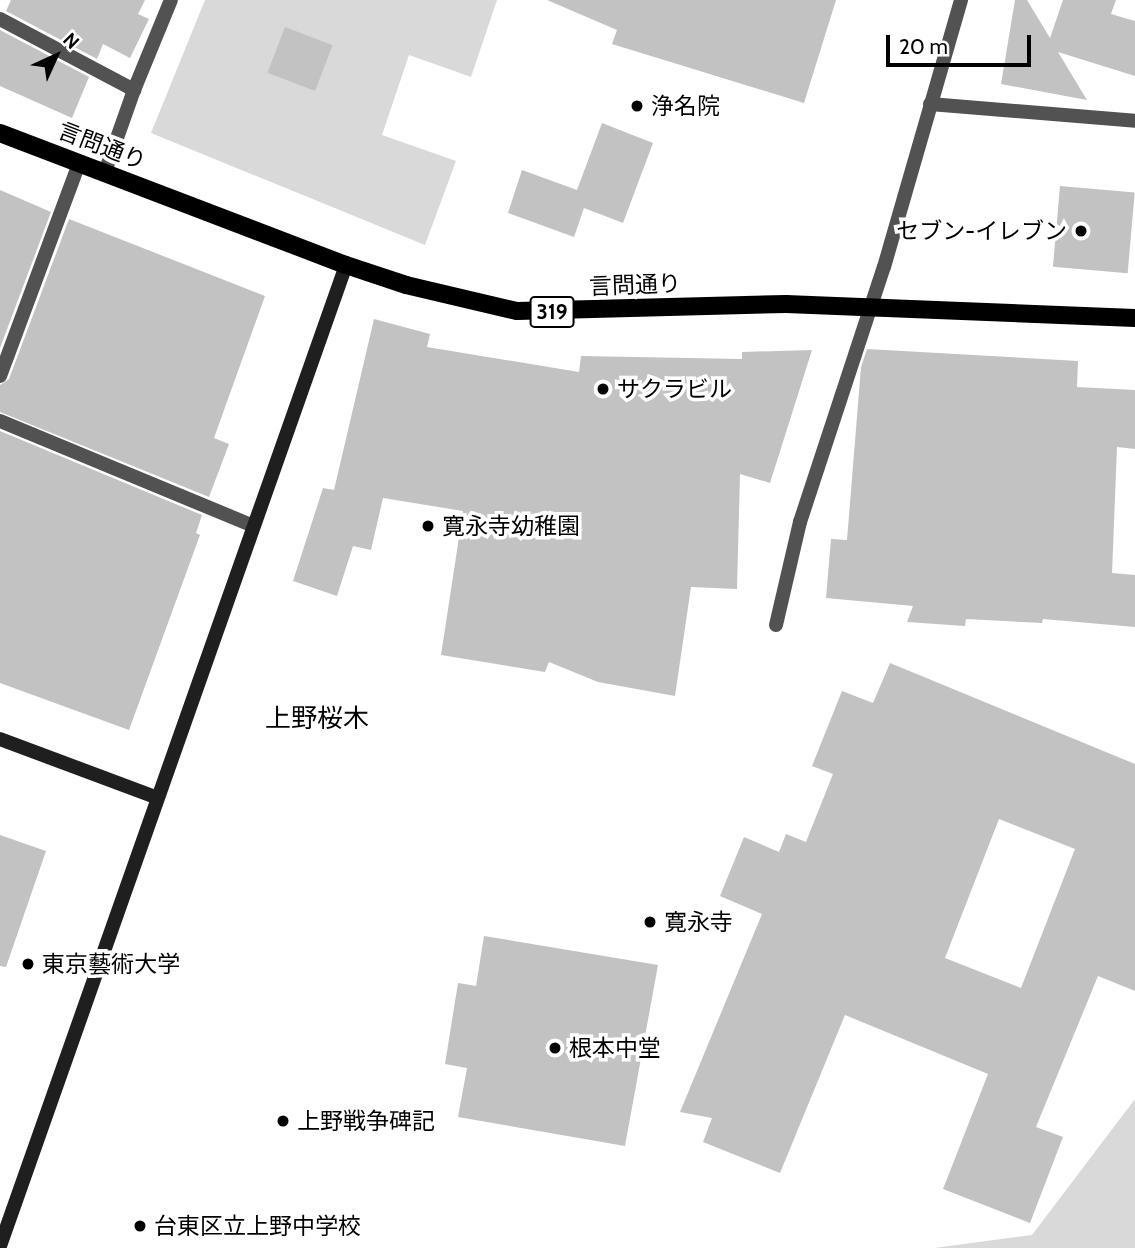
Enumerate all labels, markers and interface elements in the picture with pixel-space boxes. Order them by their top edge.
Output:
north arrow [21,21,91,91]
scale bar [890,21,1035,65]
text: N [58,28,84,54]
text: 20 m [899,34,948,59]
place label: 浄名院 [651,92,720,120]
marker: 浄名院 [629,98,645,114]
street label: 言問通り [54,117,150,175]
place label: セブン-イレブン [896,217,1067,245]
marker: セブン-イレブン [1073,223,1089,239]
street label: 言問通り [589,270,681,300]
road number: 319 [529,294,575,330]
place label: サクラビル [617,375,732,403]
marker: サクラビル [595,381,611,397]
place label: 寛永寺幼稚園 [442,512,580,540]
marker: 寛永寺幼稚園 [420,518,436,534]
district label: 上野桜木 [265,703,369,735]
place label: 寛永寺 [664,908,733,936]
marker: 寛永寺 [642,914,658,930]
place label: 東京藝術大学 [42,950,180,978]
marker: 東京藝術大学 [20,956,36,972]
place label: 根本中堂 [569,1034,661,1062]
marker: 根本中堂 [547,1040,563,1056]
place label: 上野戦争碑記 [297,1107,435,1135]
marker: 上野戦争碑記 [275,1113,291,1129]
place label: 台東区立上野中学校 [154,1212,361,1240]
marker: 台東区立上野中学校 [132,1218,148,1234]

